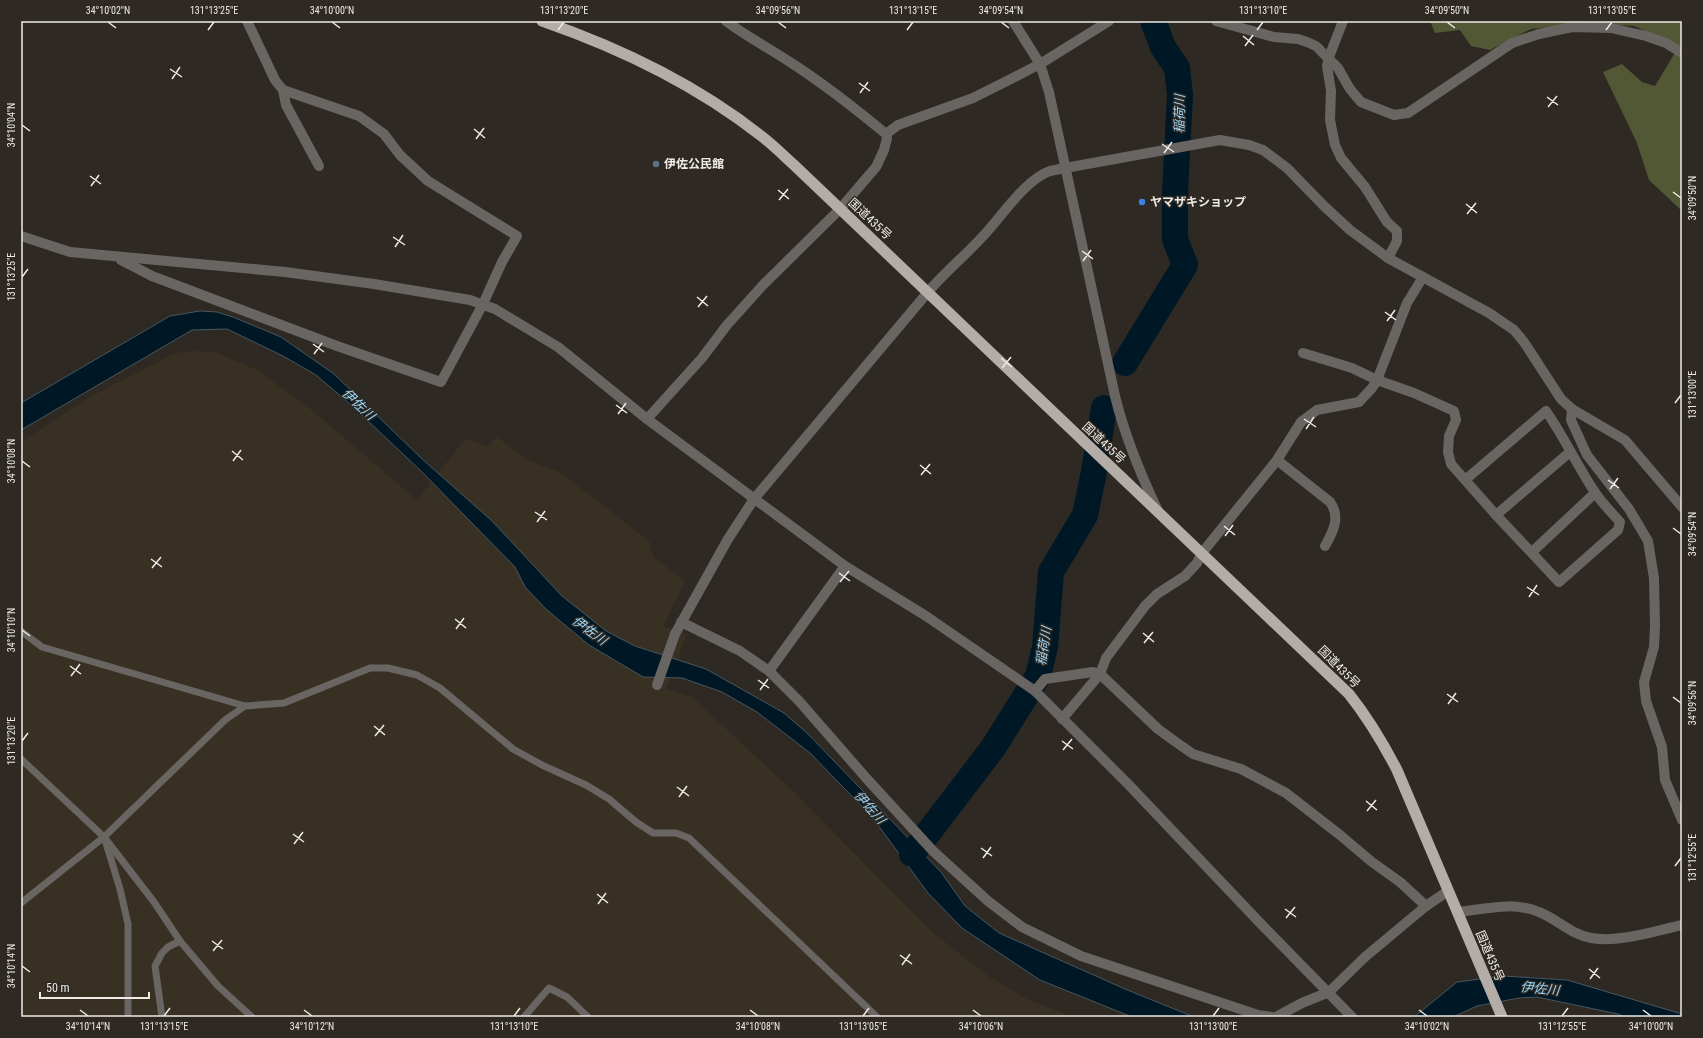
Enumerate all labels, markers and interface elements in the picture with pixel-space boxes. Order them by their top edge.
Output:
text: 34°10'02"N [86,5,130,16]
text: 131°13'25"E [190,5,238,16]
text: 34°10'00"N [310,5,354,16]
text: 131°13'20"E [540,5,588,16]
text: 34°09'56"N [756,5,800,16]
text: 131°13'15"E [889,5,937,16]
text: 34°09'54"N [979,5,1023,16]
text: 131°13'10"E [1239,5,1287,16]
text: 34°09'50"N [1425,5,1469,16]
text: 131°13'05"E [1588,5,1636,16]
water label: 稲荷川 [1172,92,1187,134]
text: 34°10'04"N [6,103,17,147]
place label: 伊佐公民館 [664,157,724,171]
marker: 伊佐公民館 [651,159,661,169]
text: 34°09'50"N [1687,176,1698,220]
place label: ヤマザキショップ [1150,195,1246,209]
street label: 国道435号 [846,196,894,242]
marker: ヤマザキショップ [1137,197,1147,207]
text: 131°13'25"E [6,253,17,301]
text: 131°13'00"E [1687,371,1698,419]
water label: 伊佐川 [339,386,379,425]
street label: 国道435号 [1080,420,1128,466]
text: 34°10'08"N [6,439,17,483]
text: 34°09'54"N [1687,512,1698,556]
text: 34°10'10"N [6,608,17,652]
water label: 伊佐川 [570,613,612,649]
water label: 稲荷川 [1033,624,1054,667]
street label: 国道435号 [1315,643,1363,691]
text: 34°09'56"N [1687,681,1698,725]
text: 131°13'20"E [6,717,17,765]
water label: 伊佐川 [851,788,890,828]
text: 131°12'55"E [1687,834,1698,882]
street label: 国道435号 [1473,929,1507,983]
text: 34°10'14"N [6,944,17,988]
scale bar [40,974,149,1000]
water label: 伊佐川 [1520,979,1562,998]
text: 50 m [46,981,70,995]
text: 34°10'14"N [66,1021,110,1032]
text: 131°13'15"E [140,1021,188,1032]
text: 34°10'12"N [290,1021,334,1032]
text: 131°13'10"E [490,1021,538,1032]
text: 34°10'08"N [736,1021,780,1032]
text: 131°13'05"E [839,1021,887,1032]
text: 34°10'06"N [959,1021,1003,1032]
text: 131°13'00"E [1189,1021,1237,1032]
text: 34°10'02"N [1405,1021,1449,1032]
text: 131°12'55"E [1538,1021,1586,1032]
text: 34°10'00"N [1629,1021,1673,1032]

